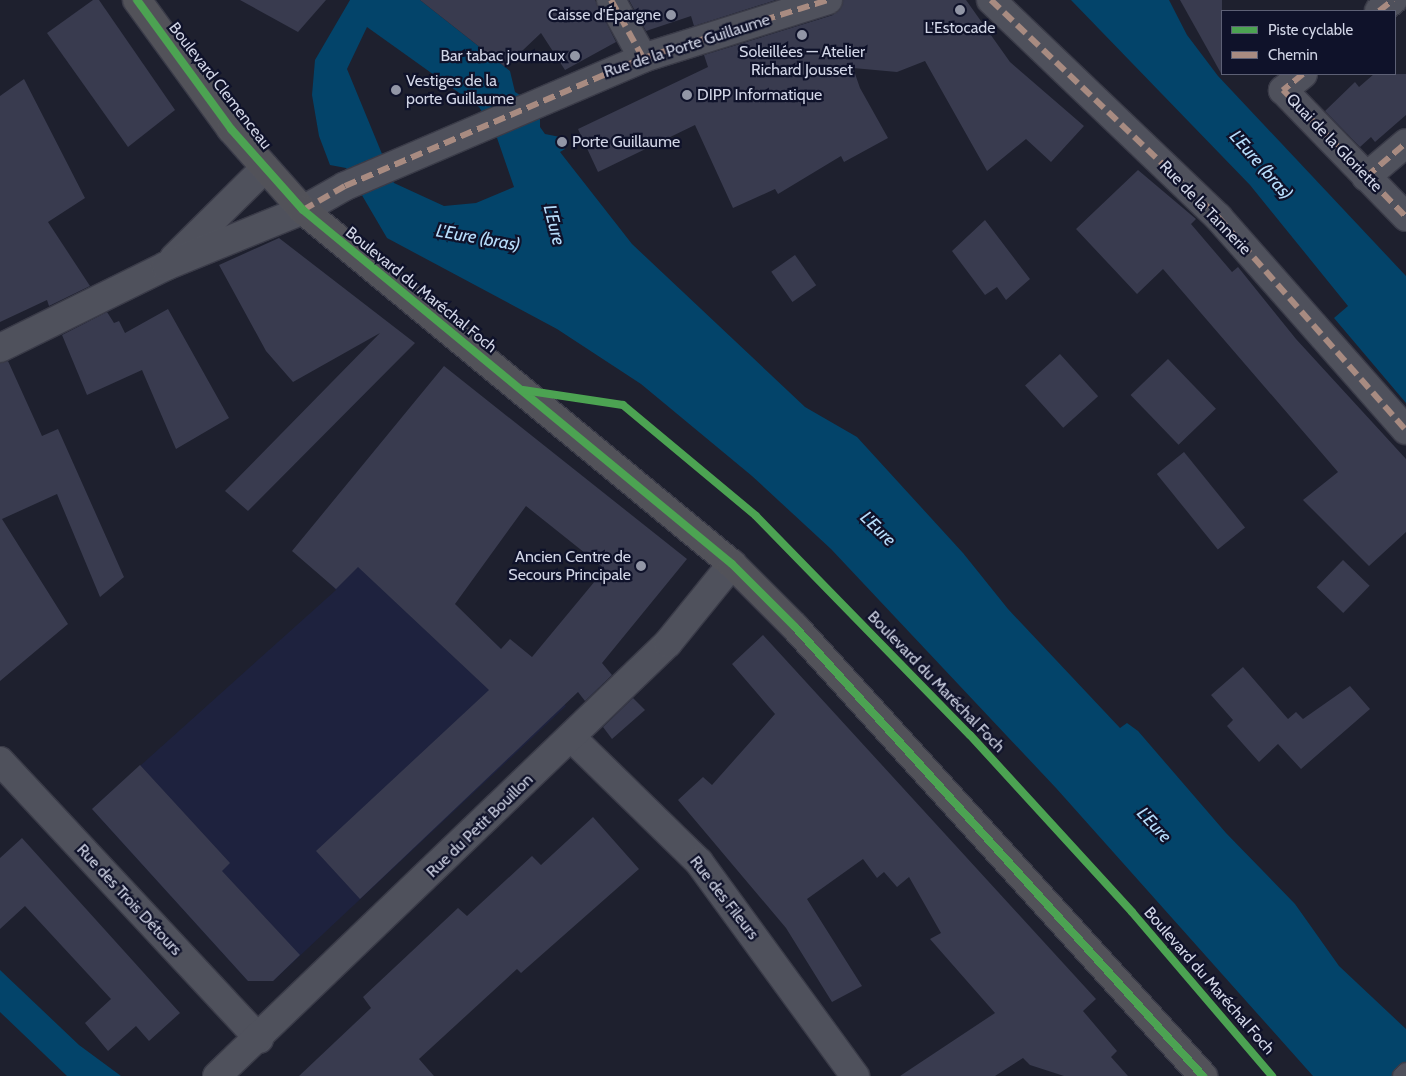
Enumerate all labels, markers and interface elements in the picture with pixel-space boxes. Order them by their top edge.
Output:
marker: L'Estocade [954,4,966,16]
place label: Caisse d'Épargne [548,5,661,25]
marker: Caisse d'Épargne [665,9,677,21]
street label: Rue de la Porte Guillaume [602,10,772,82]
legend [1221,10,1396,75]
place label: L'Estocade [925,18,995,38]
street label: Boulevard Clemenceau [165,19,275,153]
text: Piste cyclable [1268,21,1353,39]
marker: Soleillées — Atelier Richard Jousset [796,29,808,41]
place label: Soleillées — Atelier Richard Jousset [739,42,865,80]
place label: Bar tabac journaux [440,46,565,66]
text: Chemin [1268,46,1318,64]
marker: Bar tabac journaux [569,50,581,62]
place label: Vestiges de la porte Guillaume [406,71,514,109]
marker: Vestiges de la porte Guillaume [390,84,402,96]
place label: DIPP Informatique [697,85,822,105]
marker: DIPP Informatique [681,89,693,101]
street label: Quai de la Gloriette [1282,90,1386,196]
water label: L'Eure (bras) [1225,126,1297,204]
place label: Porte Guillaume [572,132,680,152]
marker: Porte Guillaume [556,136,568,148]
street label: Rue de la Tannerie [1155,157,1255,259]
water label: L'Eure [539,203,569,247]
water label: L'Eure (bras) [434,220,522,256]
street label: Boulevard du Maréchal Foch [341,223,501,357]
water label: L'Eure [856,507,900,551]
place label: Ancien Centre de Secours Principale [508,547,631,585]
marker: Ancien Centre de Secours Principale [635,560,647,572]
street label: Boulevard du Maréchal Foch [863,607,1009,757]
street label: Rue du Petit Bouillon [423,770,537,882]
water label: L'Eure [1132,803,1176,847]
street label: Rue des Trois Détours [72,840,186,960]
street label: Rue des Fileurs [685,852,763,944]
street label: Boulevard du Maréchal Foch [1140,903,1278,1059]

